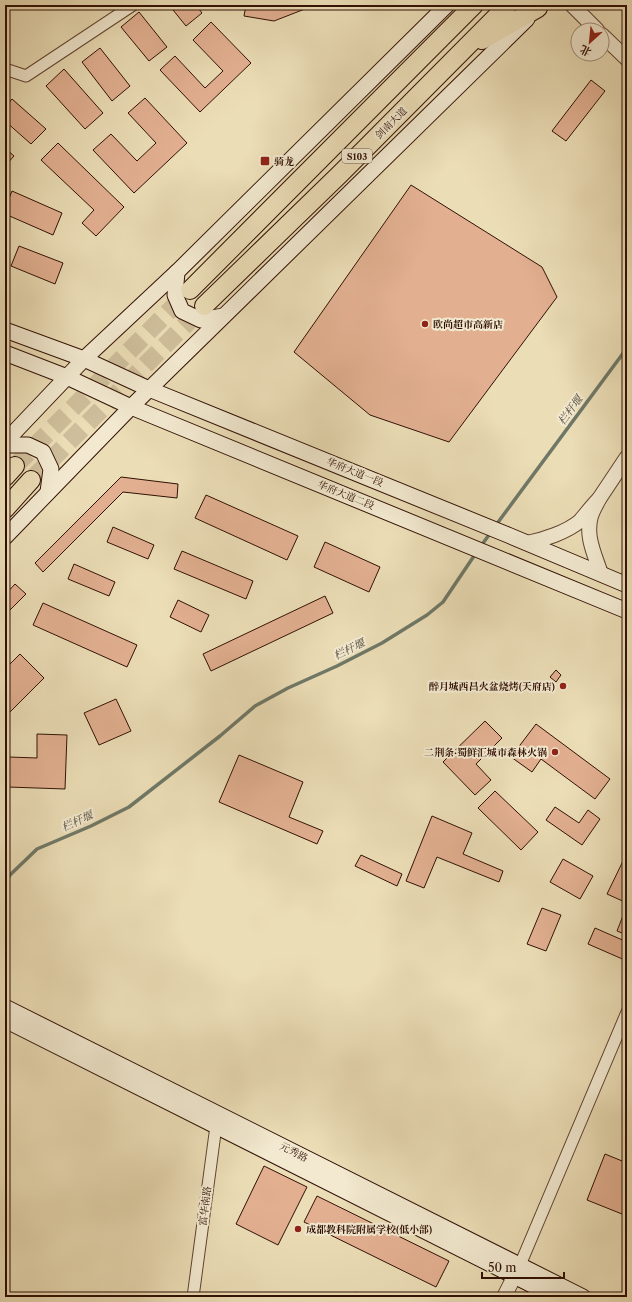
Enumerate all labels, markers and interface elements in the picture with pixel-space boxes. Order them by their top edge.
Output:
north arrow [570,22,610,62]
text: 北 [577,42,594,60]
street label: 剑南大道 [372,104,410,142]
road number: S103 [342,149,372,163]
marker: 骑龙 [259,155,271,167]
place label: 骑龙 [274,155,294,168]
place label: 欧尚超市高新店 [433,318,503,331]
marker: 欧尚超市高新店 [420,319,430,329]
water label: 栏杆堰 [555,391,587,427]
street label: 华府大道一段 [325,455,385,489]
street label: 华府大道二段 [316,478,376,512]
water label: 栏杆堰 [331,635,369,663]
place label: 醉月城西昌火盆烧烤(天府店) [429,680,555,693]
marker: 醉月城西昌火盆烧烤(天府店) [558,681,568,691]
place label: 二荆条·蜀鲜汇城市森林火锅 [424,746,547,759]
marker: 二荆条·蜀鲜汇城市森林火锅 [550,747,560,757]
water label: 栏杆堰 [59,807,97,834]
street label: 元秀路 [278,1139,310,1165]
street label: 富华南路 [196,1185,214,1227]
place label: 成都教科院附属学校(低小部) [306,1223,432,1236]
marker: 成都教科院附属学校(低小部) [293,1224,303,1234]
scale bar [482,1254,564,1280]
text: 50 m [488,1260,517,1275]

